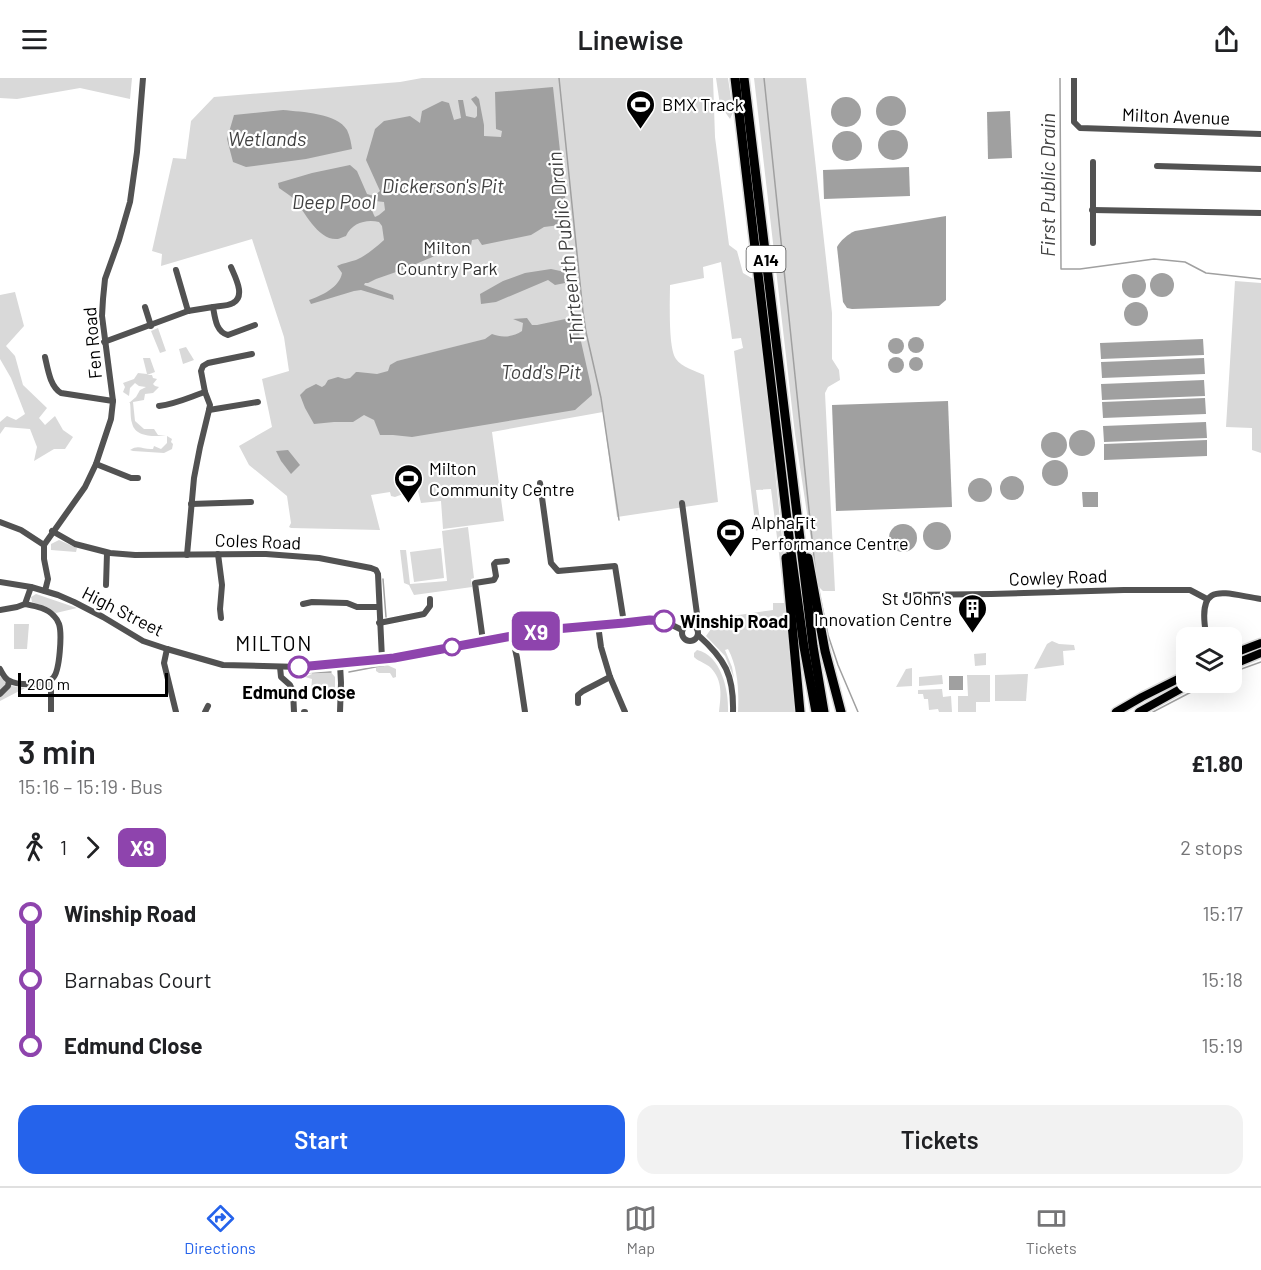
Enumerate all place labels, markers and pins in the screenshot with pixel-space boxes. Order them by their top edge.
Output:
sports icon: BMX Track [625,88,657,130]
place label: BMX Track [662,93,744,115]
place label: Milton Community Centre [429,457,575,500]
sports icon: Milton Community Centre [392,462,424,504]
place label: AlphaFit Performance Centre [751,511,909,554]
sports icon: AlphaFit Performance Centre [714,516,746,558]
place label: St John's Innovation Centre [814,587,952,630]
building icon: St John's Innovation Centre [957,592,989,634]
marker: Winship Road [653,610,675,632]
place label: Winship Road [680,610,788,632]
unlabelled marker [443,638,461,656]
marker: Edmund Close [288,656,310,678]
place label: Edmund Close [242,681,356,703]

